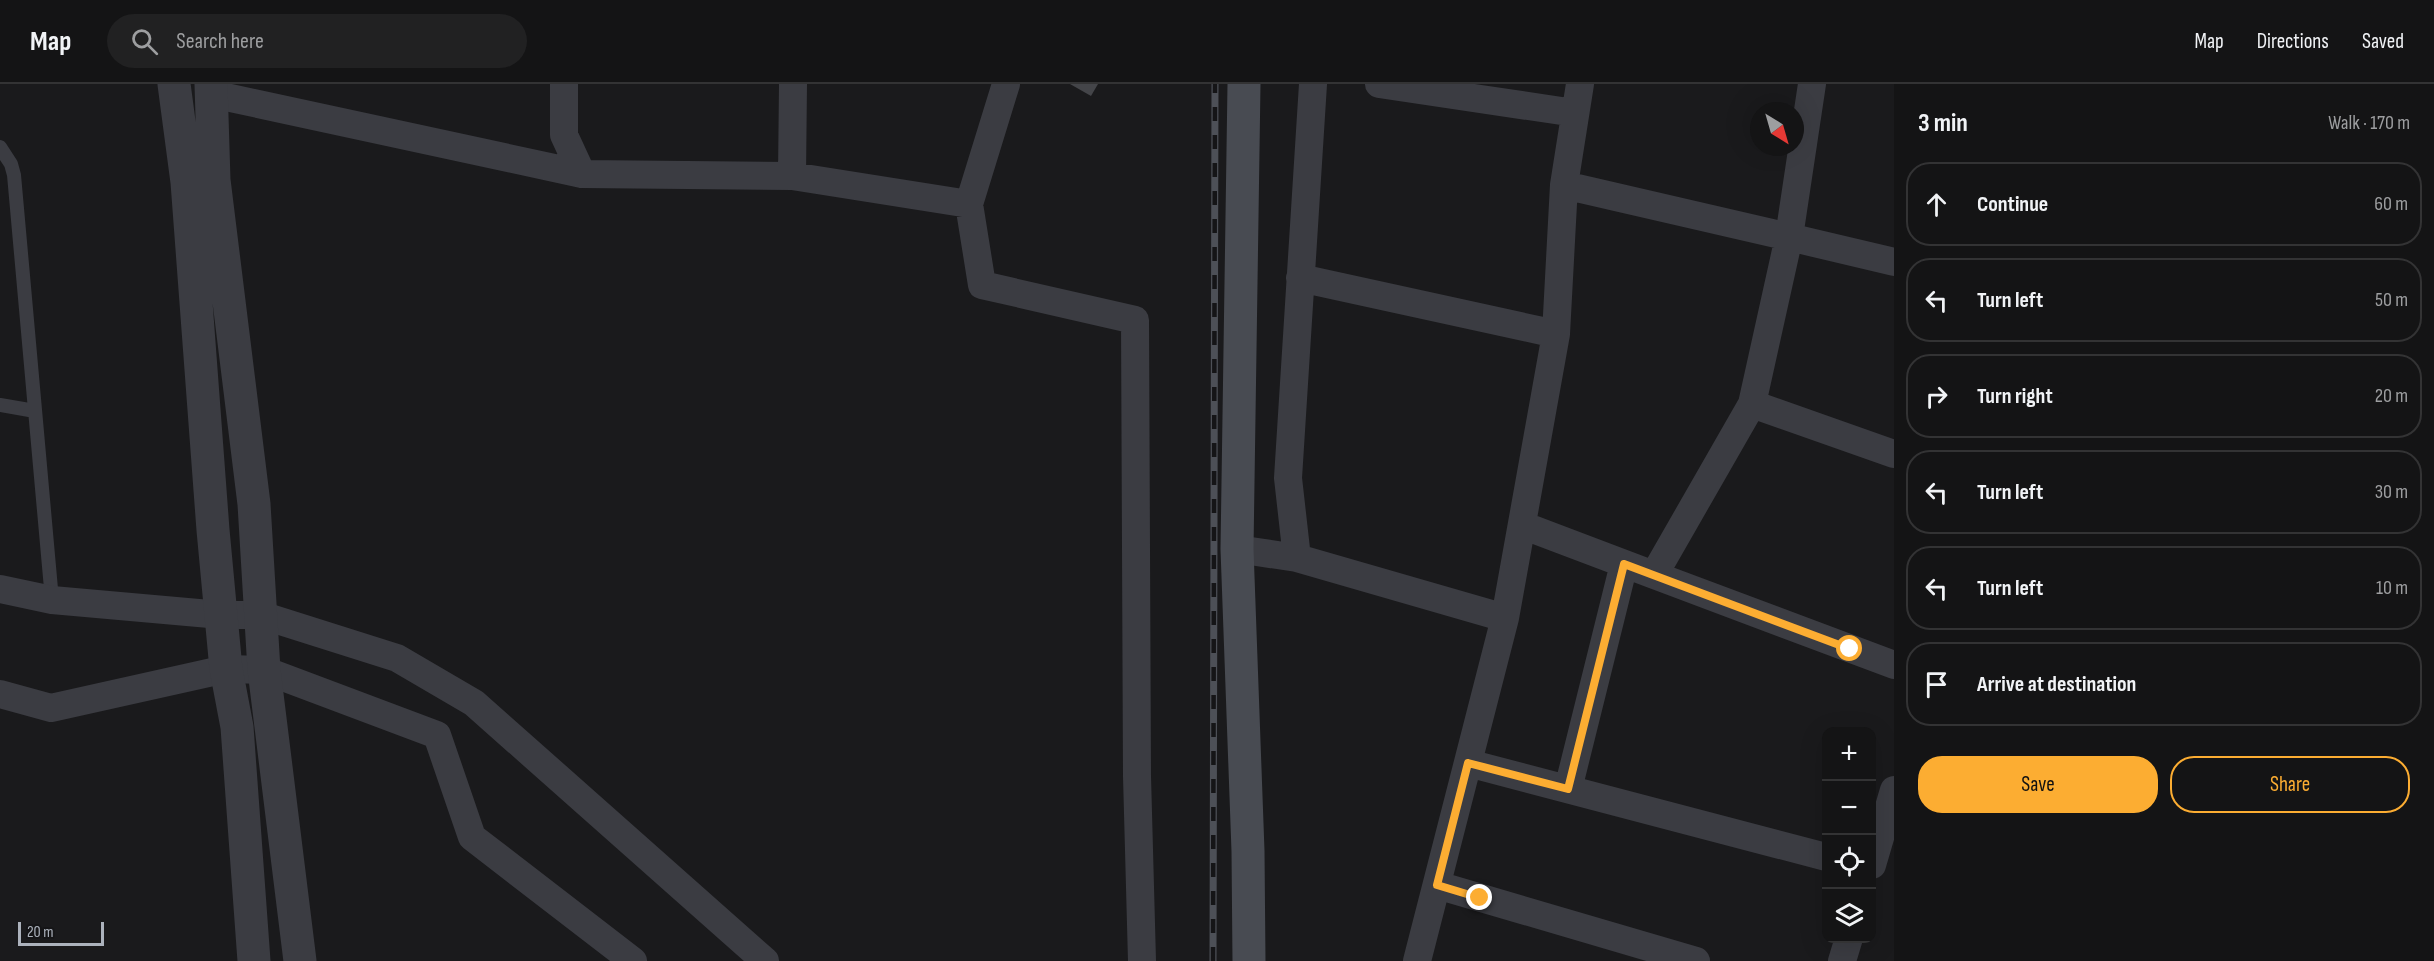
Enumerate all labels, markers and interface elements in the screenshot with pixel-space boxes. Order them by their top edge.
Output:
search box [107,14,527,68]
text: Map [30,25,71,58]
icon: search [128,25,161,58]
text: Search here [176,28,264,55]
text: Map [2194,29,2224,54]
text: Directions [2257,29,2329,54]
text: Saved [2362,29,2404,54]
north arrow [1750,102,1804,156]
text: 3 min [1918,108,1968,139]
text: Walk · 170 m [2328,111,2410,135]
icon: ahead [1920,188,1953,221]
text: Continue [1977,191,2048,218]
text: 60 m [2374,192,2408,216]
icon: left [1920,284,1953,317]
text: Turn left [1977,287,2043,314]
text: 50 m [2375,288,2408,312]
icon: right [1920,380,1953,413]
text: Turn right [1977,383,2053,410]
text: 20 m [2375,384,2408,408]
icon: left [1920,476,1953,509]
text: Turn left [1977,479,2043,506]
text: 30 m [2375,480,2408,504]
icon: left [1920,572,1953,605]
text: Turn left [1977,575,2043,602]
text: 10 m [2376,576,2408,600]
route start [1836,635,1862,661]
icon: arrive [1920,668,1953,701]
text: Arrive at destination [1977,671,2136,698]
map controls [1822,727,1876,943]
button: + [1822,727,1876,781]
button: Save [1918,756,2158,813]
button: Share [2170,756,2410,813]
button: − [1822,781,1876,835]
button: locate [1822,835,1876,889]
route end [1466,884,1492,910]
button: layers [1822,889,1876,943]
scale bar [18,919,104,946]
text: 20 m [27,923,54,942]

